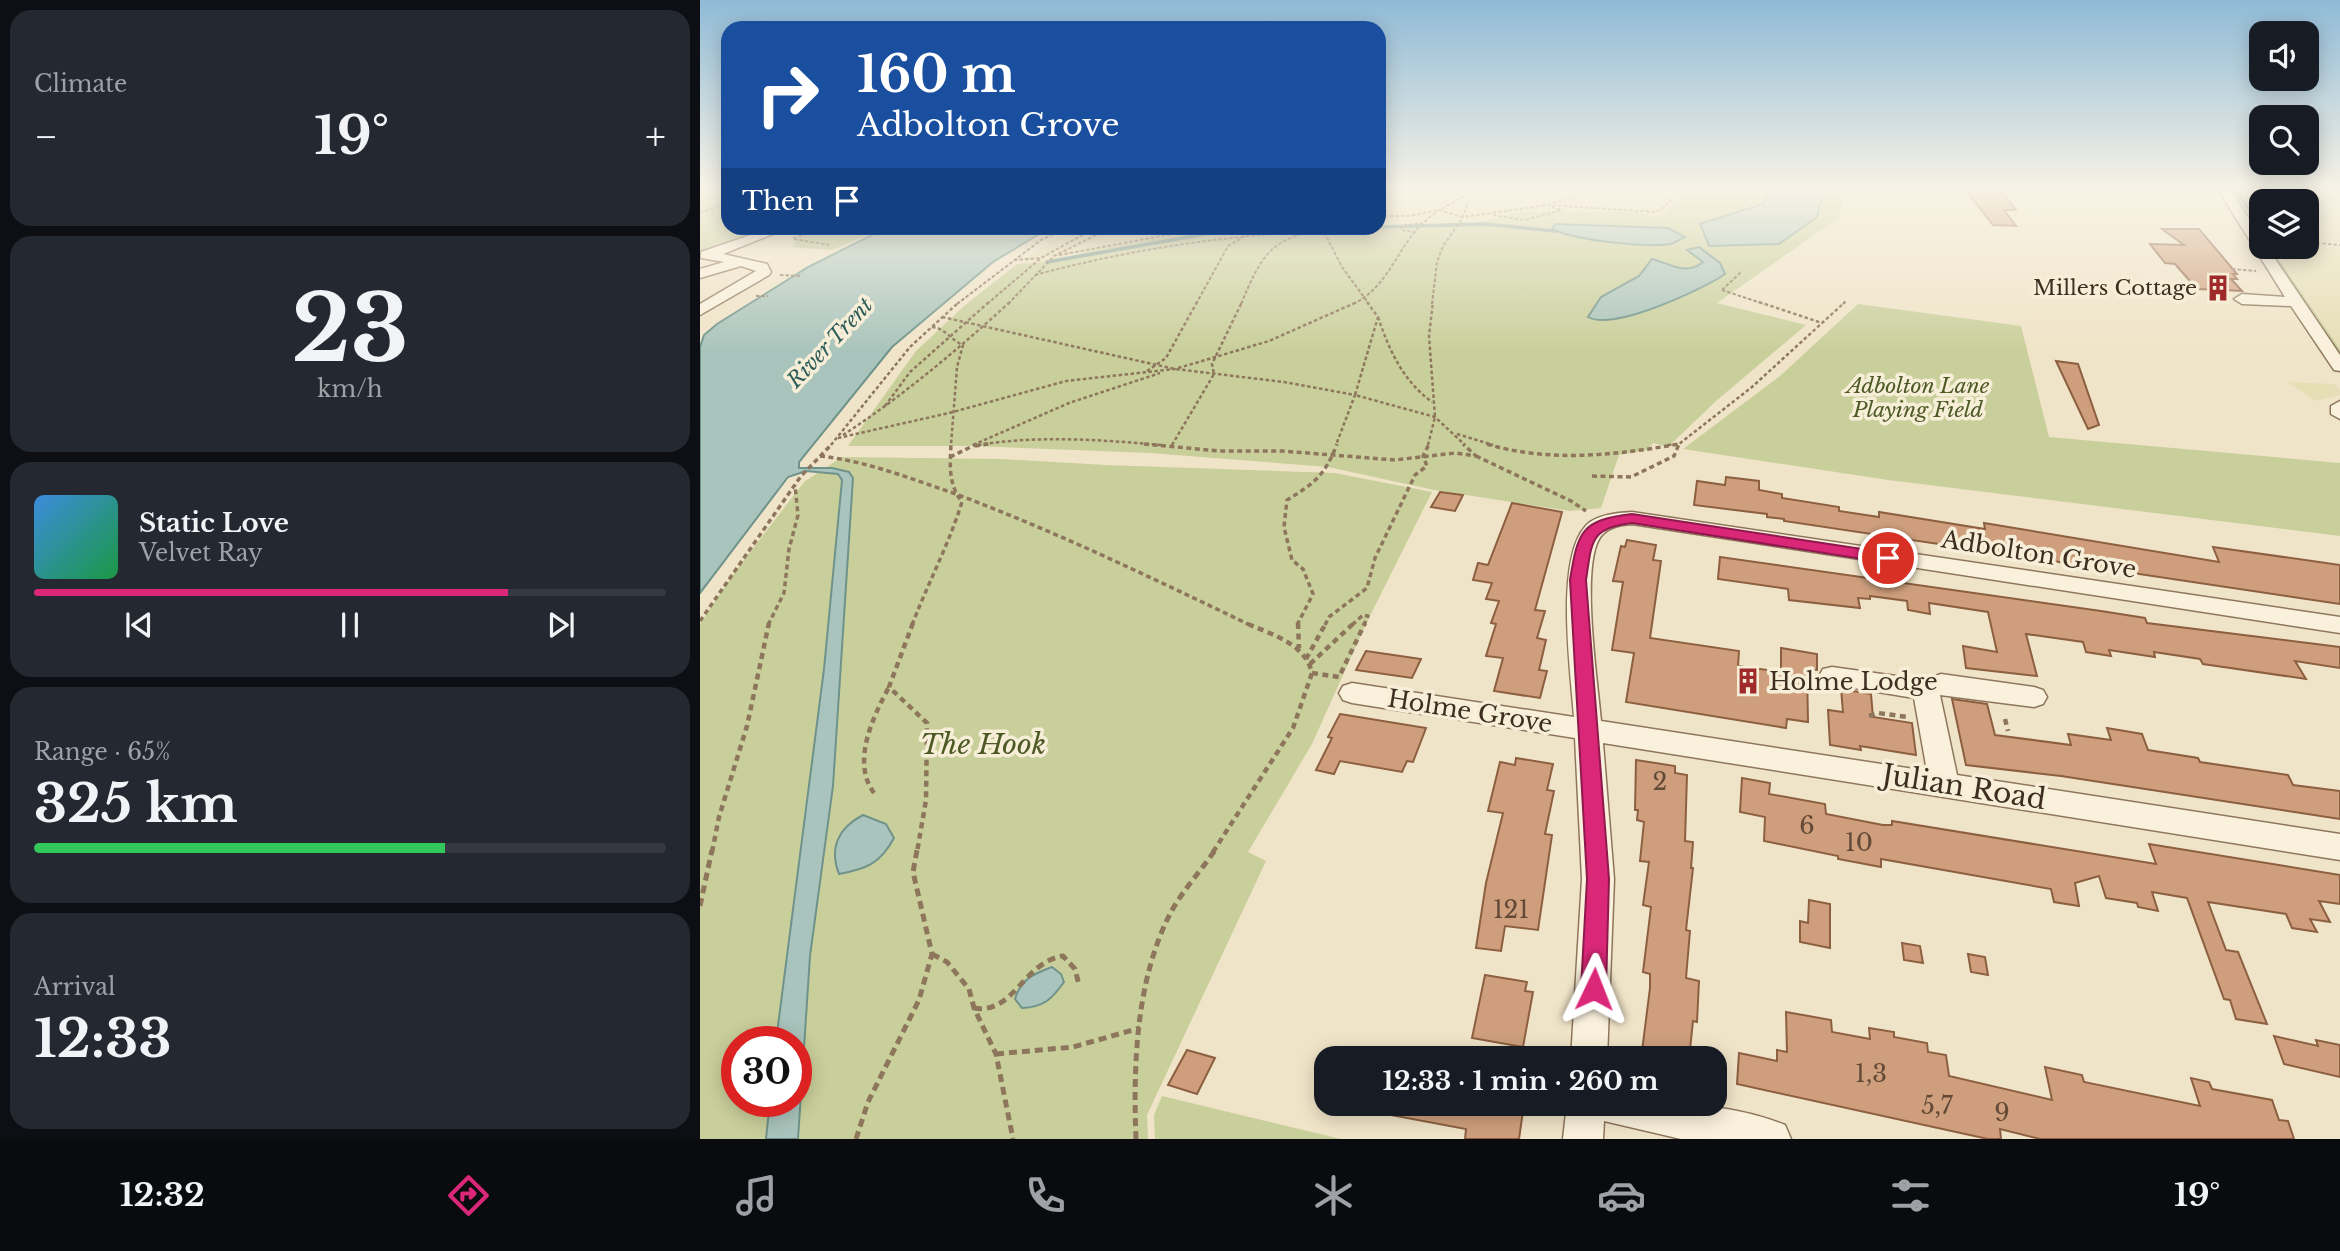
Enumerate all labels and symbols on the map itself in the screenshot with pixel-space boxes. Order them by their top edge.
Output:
building icon: Millers Cottage [2203,273,2233,303]
place label: Millers Cottage [2033,275,2197,301]
water label: River Trent [781,292,878,394]
park label: Adbolton Lane Playing Field [1844,373,1990,423]
street label: Adbolton Grove [1939,524,2138,584]
pin [1858,528,1918,588]
building icon: Holme Lodge [1733,666,1763,696]
place label: Holme Lodge [1769,667,1938,696]
street label: Holme Grove [1385,684,1555,738]
park label: The Hook [920,727,1046,762]
street label: Julian Road [1876,756,2048,817]
house number: 2 [1653,767,1667,796]
house number: 6 [1799,811,1815,840]
house number: 10 [1845,828,1873,857]
house number: 121 [1493,895,1529,924]
position arrow [1557,952,1631,1026]
speed limit sign: 30 [721,1026,812,1117]
house number: 1,3 [1855,1059,1887,1088]
house number: 5,7 [1921,1091,1954,1120]
house number: 9 [1994,1098,2010,1127]

